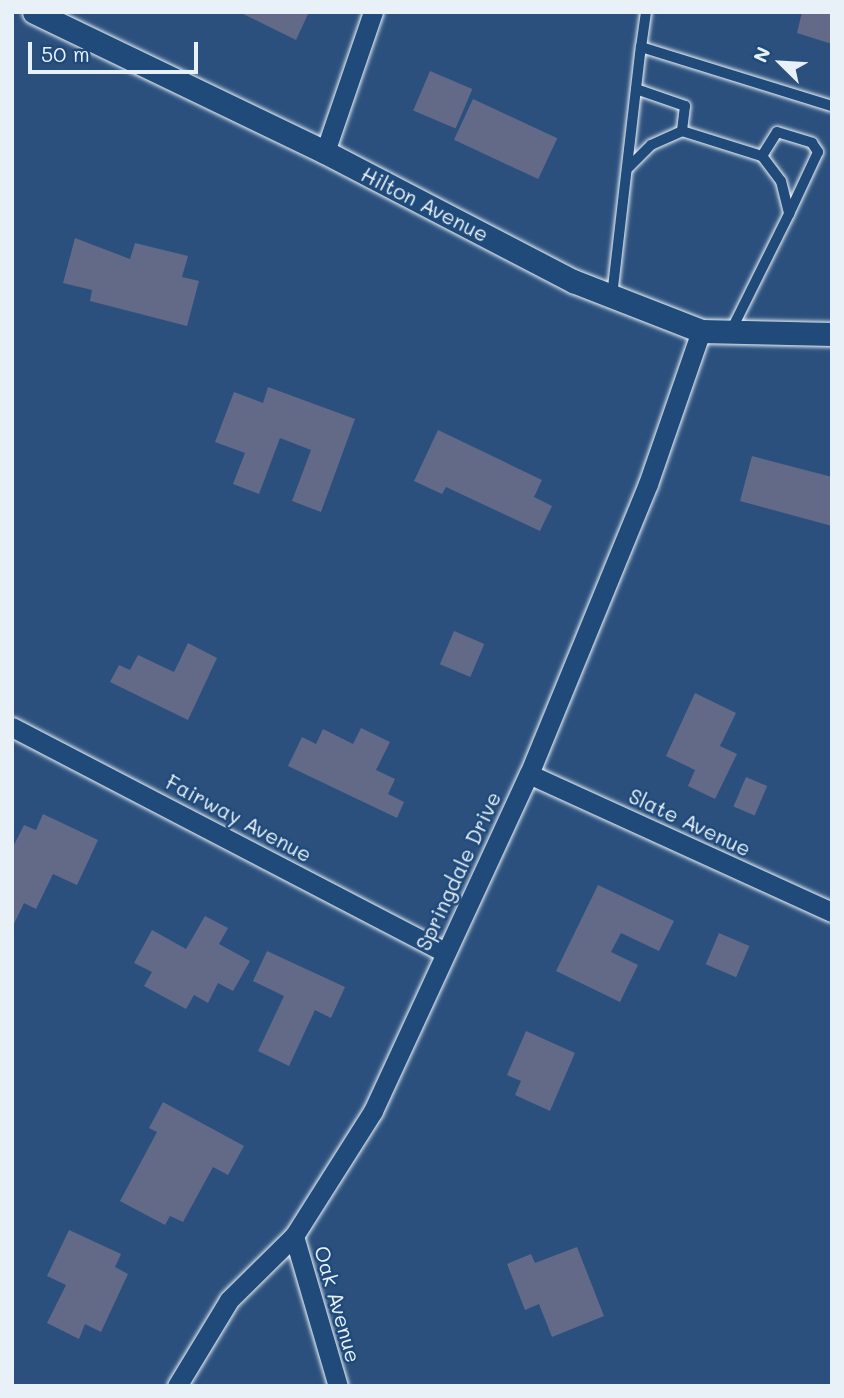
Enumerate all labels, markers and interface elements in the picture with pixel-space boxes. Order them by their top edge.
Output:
scale bar [32,28,201,72]
north arrow [746,28,816,98]
text: 50 m [41,40,90,67]
text: N [747,43,776,66]
street label: Hilton Avenue [357,161,493,247]
street label: Fairway Avenue [162,769,316,867]
street label: Slate Avenue [625,783,755,861]
street label: Springdale Drive [410,788,506,954]
street label: Oak Avenue [309,1243,367,1365]

